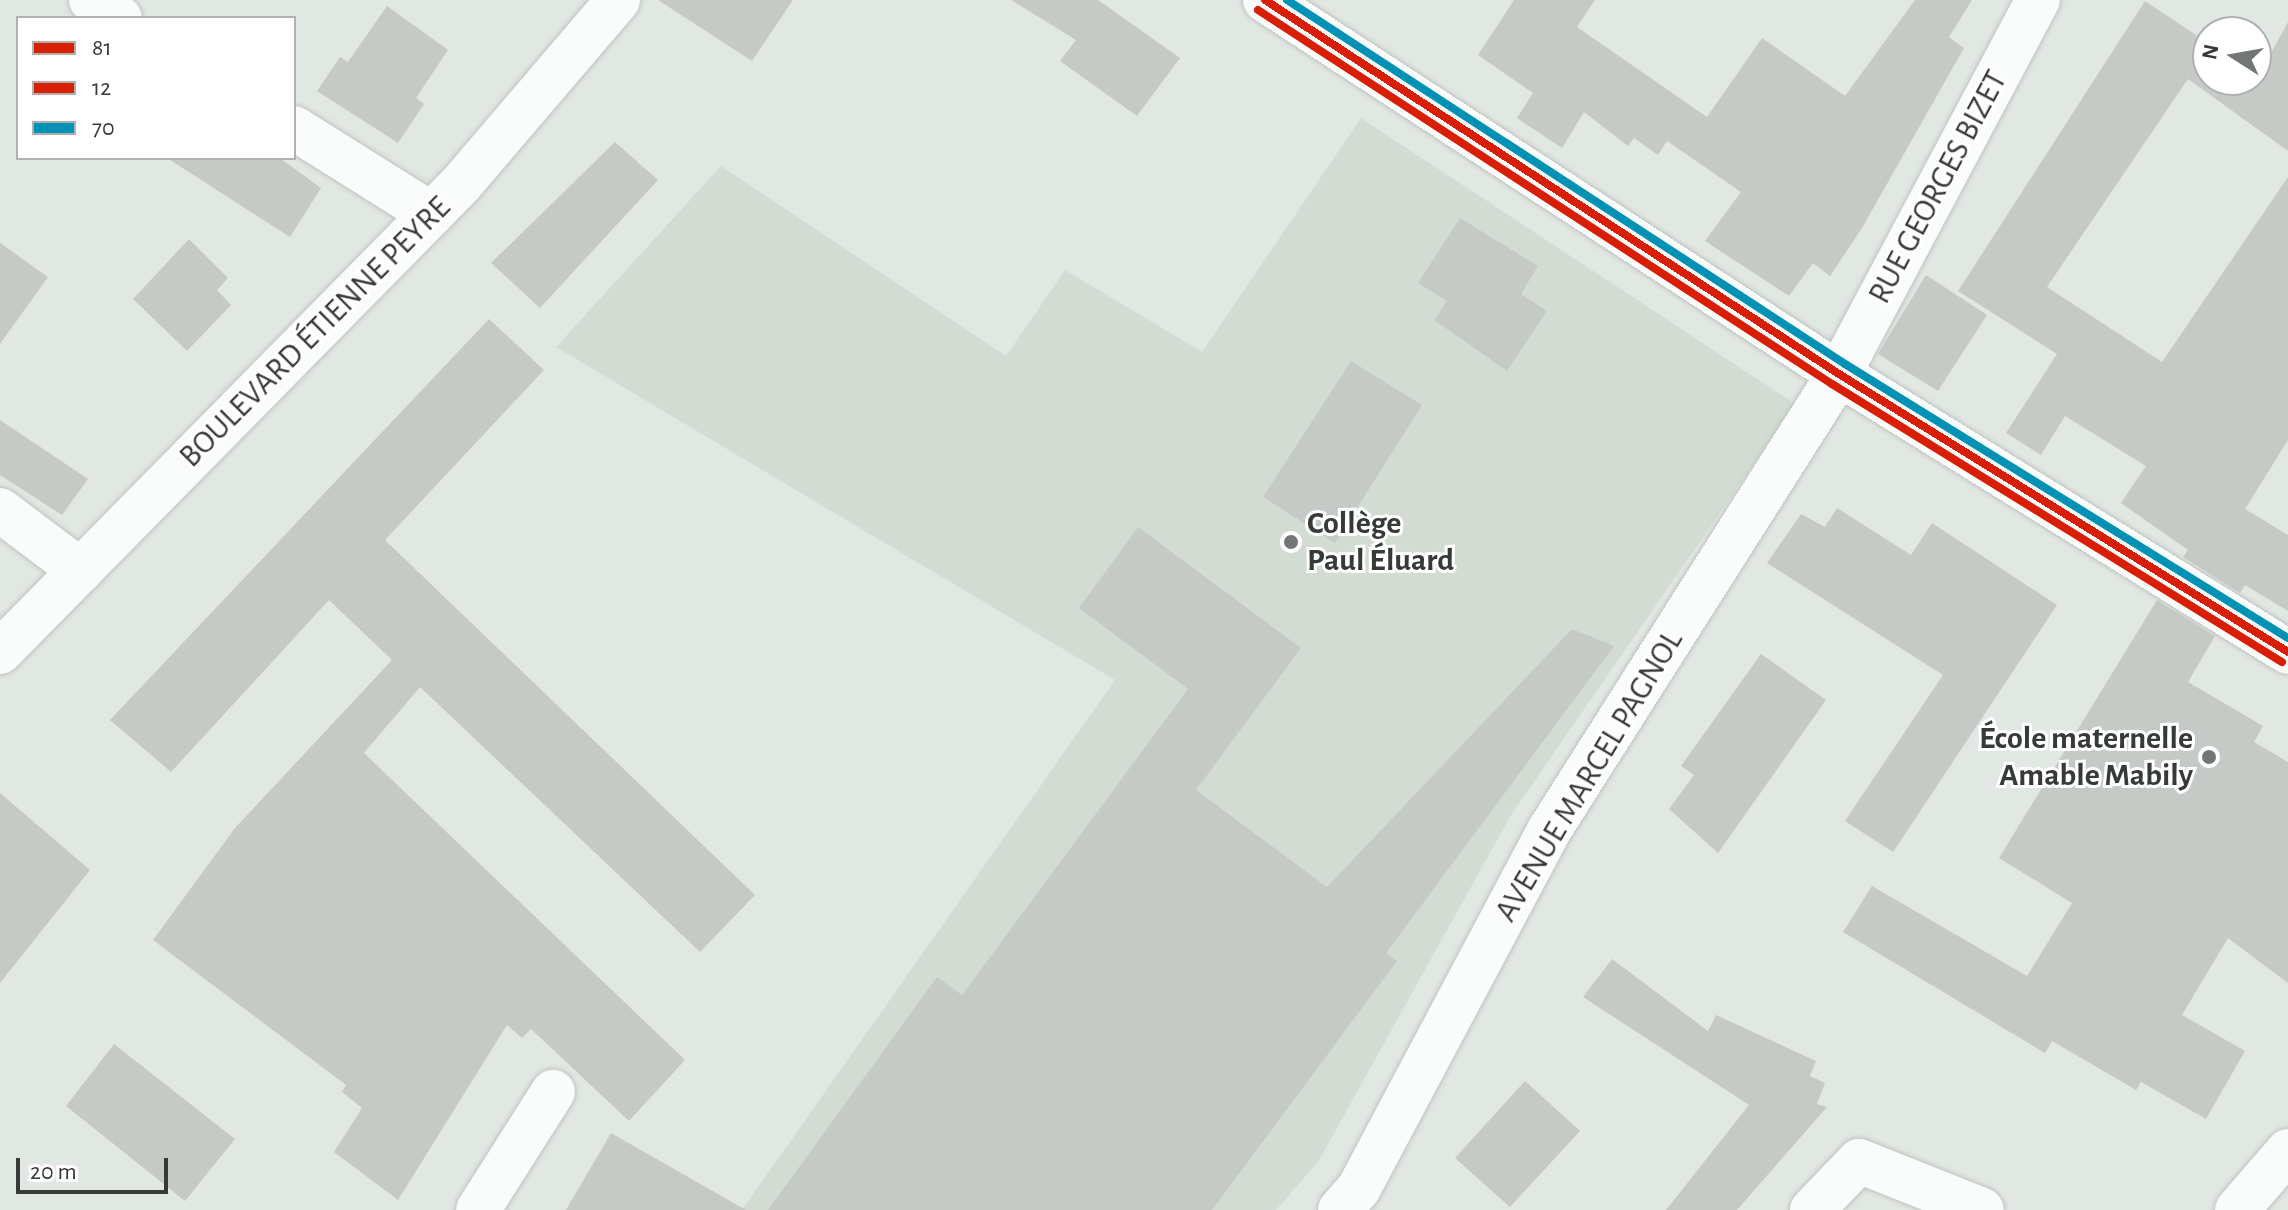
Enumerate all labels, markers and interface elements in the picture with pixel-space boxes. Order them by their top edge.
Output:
legend [16,16,296,160]
north arrow [2192,16,2272,96]
text: 81 [92,36,112,60]
text: N [2198,42,2223,61]
street label: RUE GEORGES BIZET [1860,64,2016,310]
text: 12 [92,76,111,100]
text: 70 [92,116,115,140]
street label: BOULEVARD ÉTIENNE PEYRE [171,188,459,476]
place label: Collège Paul Éluard [1307,505,1454,580]
marker: Collège Paul Éluard [1282,533,1300,551]
street label: AVENUE MARCEL PAGNOL [1487,623,1691,929]
place label: École maternelle Amable Mabily [1979,720,2193,795]
marker: École maternelle Amable Mabily [2200,748,2218,766]
scale bar [20,1142,172,1192]
text: 20 m [30,1160,77,1184]

